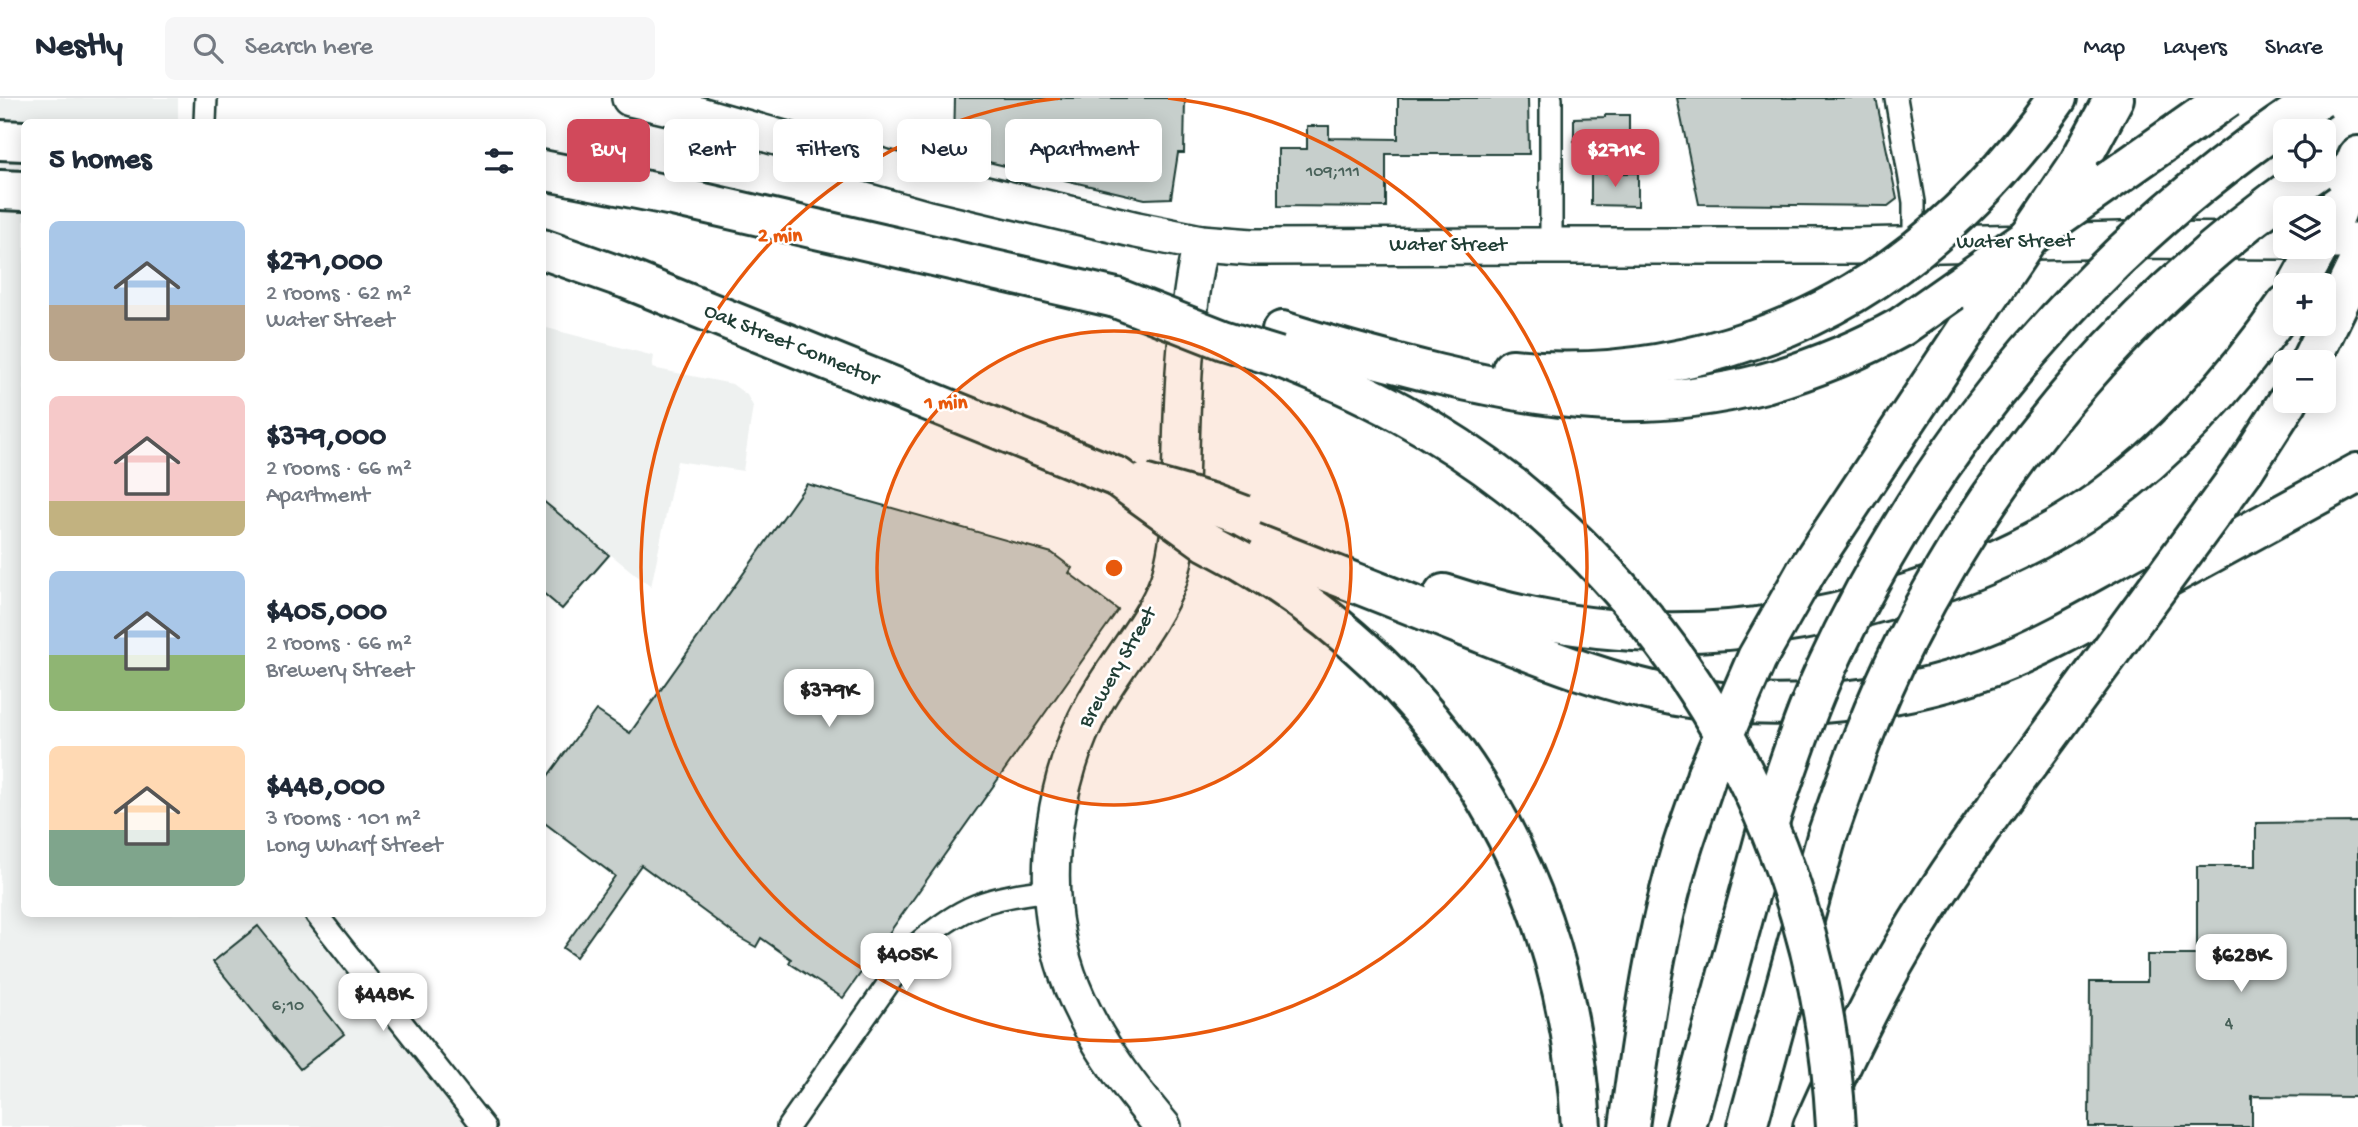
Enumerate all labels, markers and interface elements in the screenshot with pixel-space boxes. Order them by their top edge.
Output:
search box [165,17,655,80]
text: Nestly [35,29,123,67]
icon: search [189,29,227,67]
text: Search here [245,33,373,64]
text: Map [2083,34,2125,63]
text: Layers [2163,34,2227,63]
text: Share [2265,34,2323,63]
chip: Buy [567,119,650,182]
chip: Rent [664,119,759,182]
chip: Filters [773,119,883,182]
chip: New [897,119,991,182]
chip: Apartment [1005,119,1162,182]
map controls [2273,119,2336,413]
button: locate [2273,119,2336,182]
pin: $271K [1566,130,1664,189]
text: $271K [1587,138,1643,165]
icon: filters [480,142,518,180]
text: 5 homes [49,144,151,179]
house number: 109;111 [1305,162,1360,183]
button: layers [2273,196,2336,259]
text: 2 min [758,225,803,250]
street label: Water Street [1956,229,2076,257]
street label: Water Street [1389,234,1509,259]
text: $271,000 [266,246,382,281]
icon: home [105,249,189,333]
button: + [2273,273,2336,336]
text: 2 rooms · 62 m² [266,281,411,308]
street label: Oak Street Connector [700,299,884,393]
text: Water Street [266,308,395,335]
button: − [2273,350,2336,413]
text: 1 min [924,392,968,417]
text: $379,000 [266,421,386,456]
icon: home [105,424,189,508]
text: 2 rooms · 66 m² [266,456,412,483]
text: Apartment [266,483,370,510]
centre of rings [1102,556,1126,580]
text: $405,000 [266,596,387,631]
icon: home [105,599,189,683]
street label: Brewery Street [1074,601,1165,734]
text: 2 rooms · 66 m² [266,631,412,658]
text: Brewery Street [266,658,414,685]
pin: $379K [780,670,878,729]
text: $379K [800,678,858,705]
text: $448,000 [266,771,385,806]
icon: home [105,774,189,858]
text: 3 rooms · 101 m² [266,806,421,833]
text: Long Wharf Street [266,833,442,860]
pin: $405K [857,934,955,993]
pin: $628K [2192,934,2290,994]
text: $405K [876,942,936,969]
text: $628K [2212,943,2270,970]
pin: $448K [334,974,432,1033]
text: $448K [354,982,412,1009]
house number: 6;10 [272,996,304,1017]
house number: 4 [2225,1014,2234,1035]

